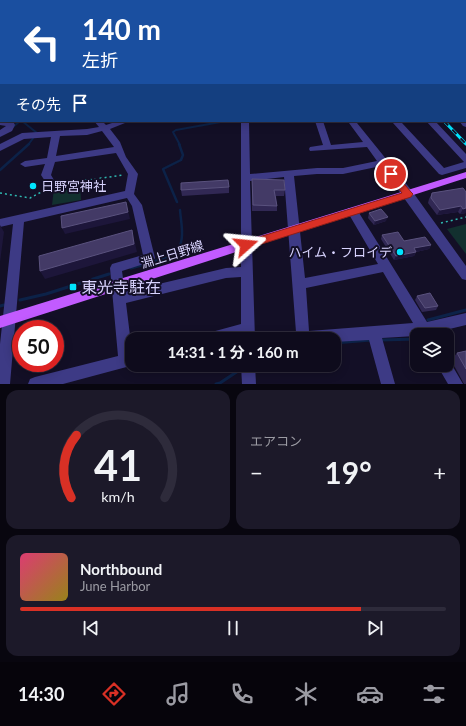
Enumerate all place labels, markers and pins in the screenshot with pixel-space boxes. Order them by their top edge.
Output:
pin [374,157,408,191]
place label: 日野宮神社 [41,178,106,194]
marker: 日野宮神社 [28,181,38,191]
place label: ハイム・フロイデ [289,244,392,260]
marker: ハイム・フロイデ [395,247,405,257]
place label: 東光寺駐在 [81,277,161,296]
marker: 東光寺駐在 [68,282,78,292]

